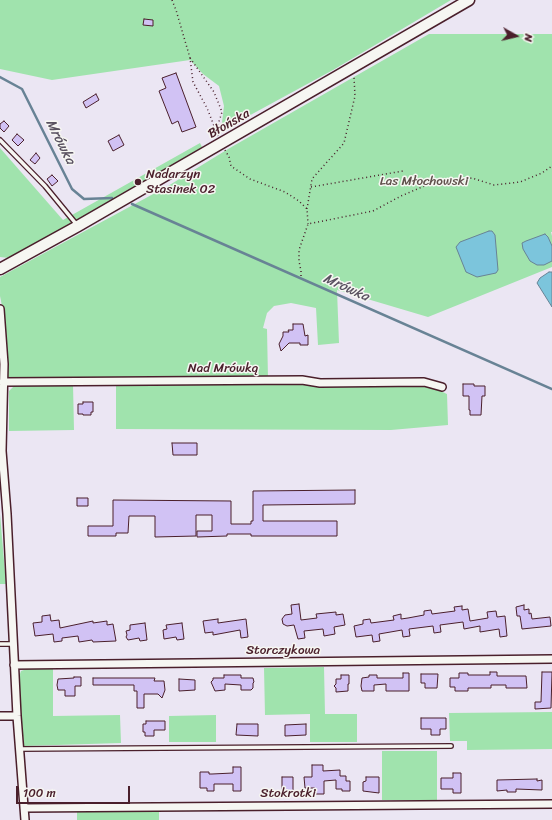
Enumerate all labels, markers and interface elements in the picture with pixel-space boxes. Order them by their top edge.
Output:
north arrow [496,16,536,56]
text: N [518,33,538,43]
street label: Błońska [205,106,253,142]
water label: Mrówka [42,117,78,167]
place label: Nadarzyn Stasinek 02 [146,167,215,198]
park label: Las Młochowski [380,174,468,190]
marker: Nadarzyn Stasinek 02 [133,177,143,187]
water label: Mrówka [320,270,372,306]
street label: Nad Mrówką [188,361,258,377]
street label: Storczykowa [246,643,320,659]
scale bar [18,778,132,804]
text: 100 m [23,782,56,804]
street label: Stokrotki [260,786,316,802]

